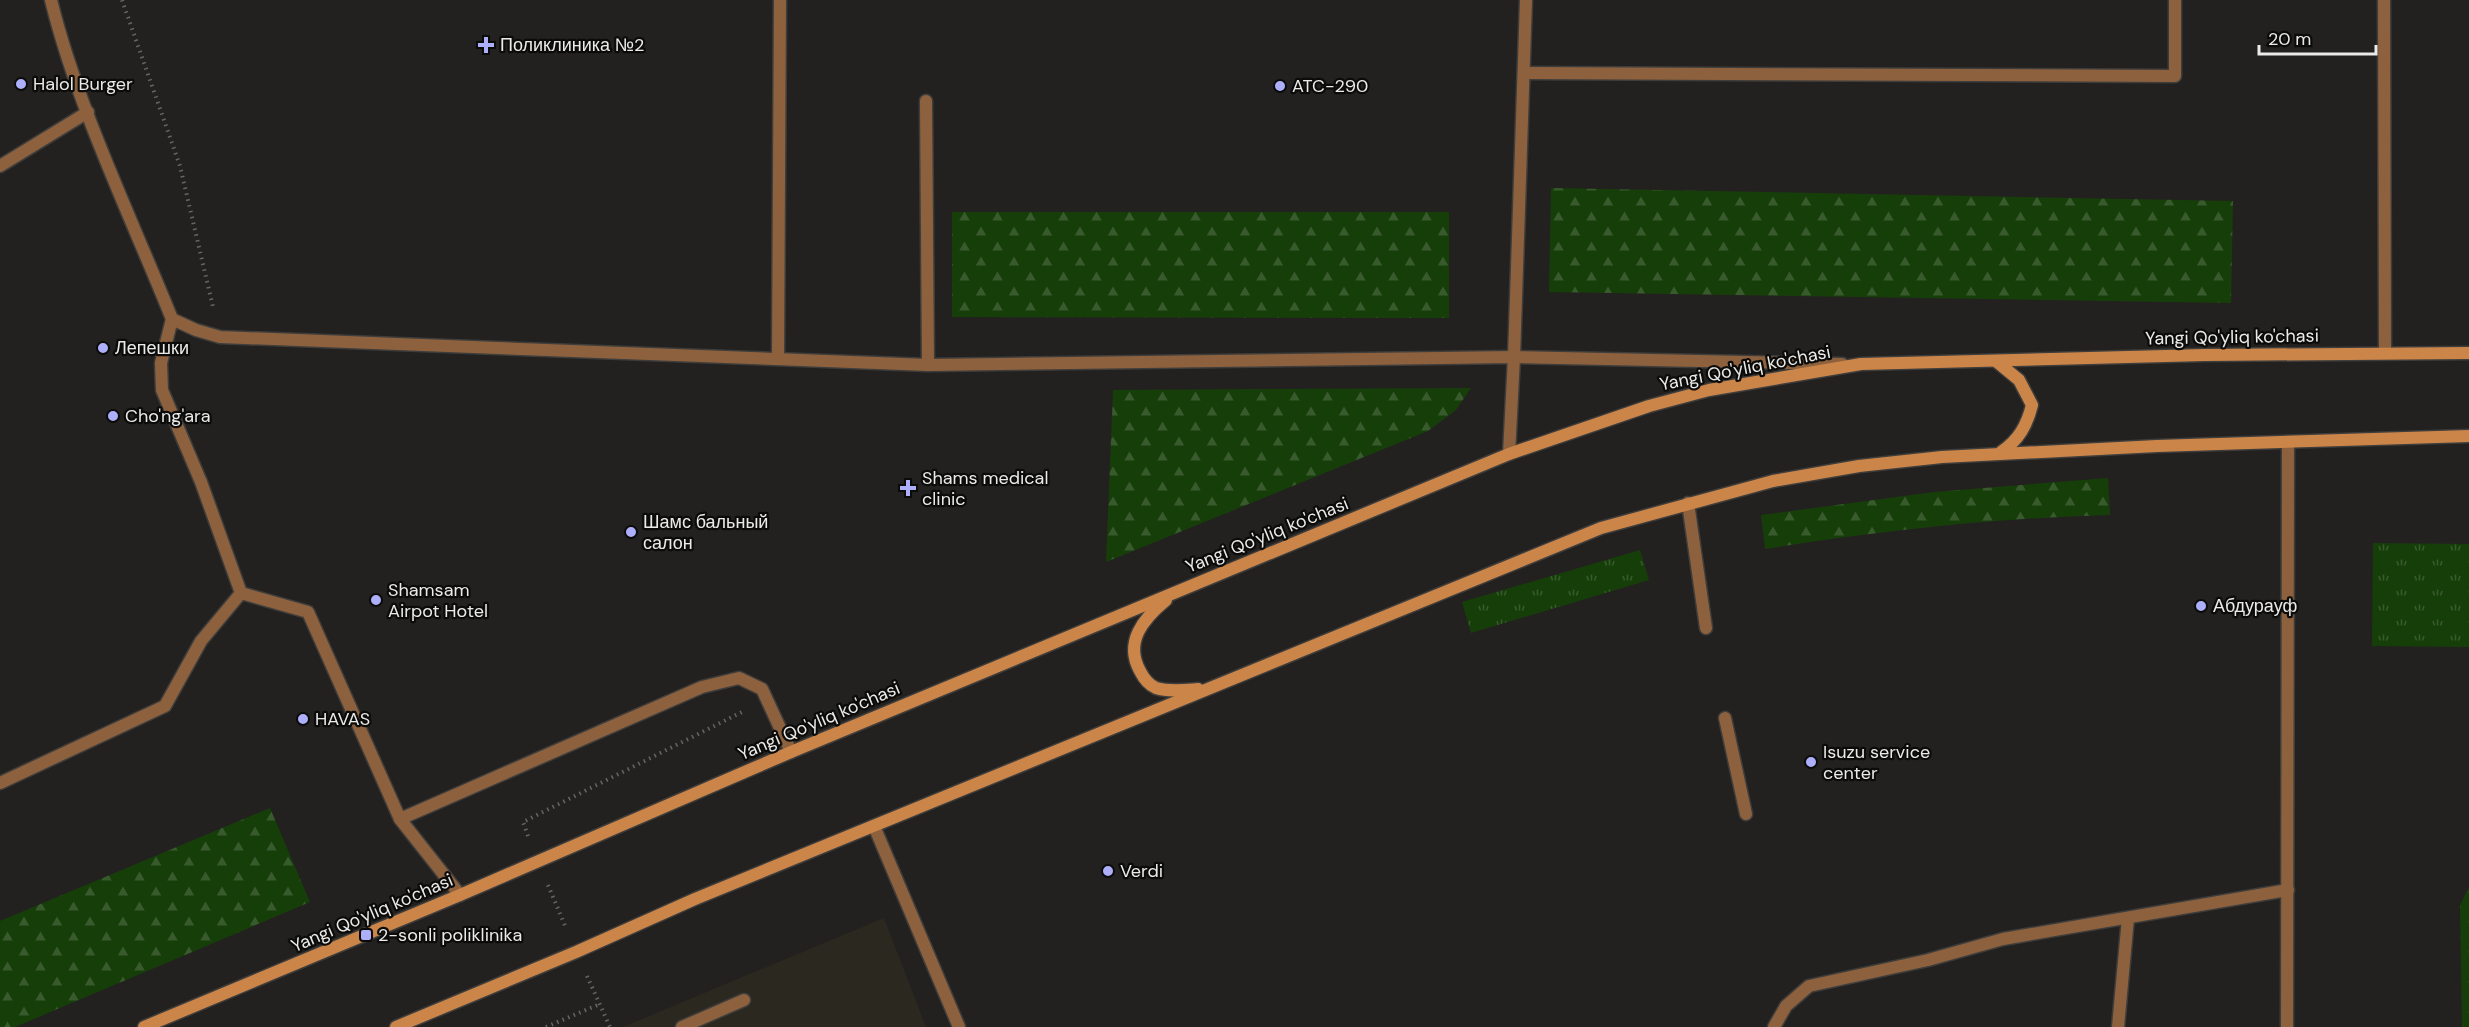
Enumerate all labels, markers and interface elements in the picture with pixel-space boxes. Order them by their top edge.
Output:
scale bar [2259,18,2376,56]
text: 20 m [2268,27,2311,51]
place label: Поликлиника №2 [500,33,645,57]
marker: Поликлиника №2 [477,36,495,54]
place label: Halol Burger [33,72,133,96]
place label: ATC-290 [1292,74,1368,98]
marker: Halol Burger [14,77,28,91]
marker: ATC-290 [1273,79,1287,93]
street label: Yangi Qo'yliq ko'chasi [2145,323,2319,351]
place label: Лепешки [115,336,189,360]
street label: Yangi Qo'yliq ko'chasi [1657,340,1833,396]
marker: Лепешки [96,341,110,355]
place label: Cho'ng'ara [125,404,211,428]
marker: Cho'ng'ara [106,409,120,423]
place label: Shams medical clinic [922,466,1048,511]
marker: Shams medical clinic [899,479,917,497]
street label: Yangi Qo'yliq ko'chasi [1182,491,1352,579]
place label: Шамс бальный салон [643,510,768,555]
marker: Шамс бальный салон [624,525,638,539]
place label: Shamsam Airpot Hotel [388,578,488,623]
marker: Shamsam Airpot Hotel [369,593,383,607]
place label: Абдурауф [2213,594,2297,618]
marker: Абдурауф [2194,599,2208,613]
street label: Yangi Qo'yliq ko'chasi [734,676,904,766]
place label: HAVAS [315,707,370,731]
marker: HAVAS [296,712,310,726]
place label: Isuzu service center [1823,740,1930,785]
marker: Isuzu service center [1804,755,1818,769]
place label: Verdi [1120,859,1163,883]
marker: Verdi [1101,864,1115,878]
street label: Yangi Qo'yliq ko'chasi [287,868,457,958]
place label: 2-sonli poliklinika [378,923,522,947]
marker: 2-sonli poliklinika [359,928,373,942]

